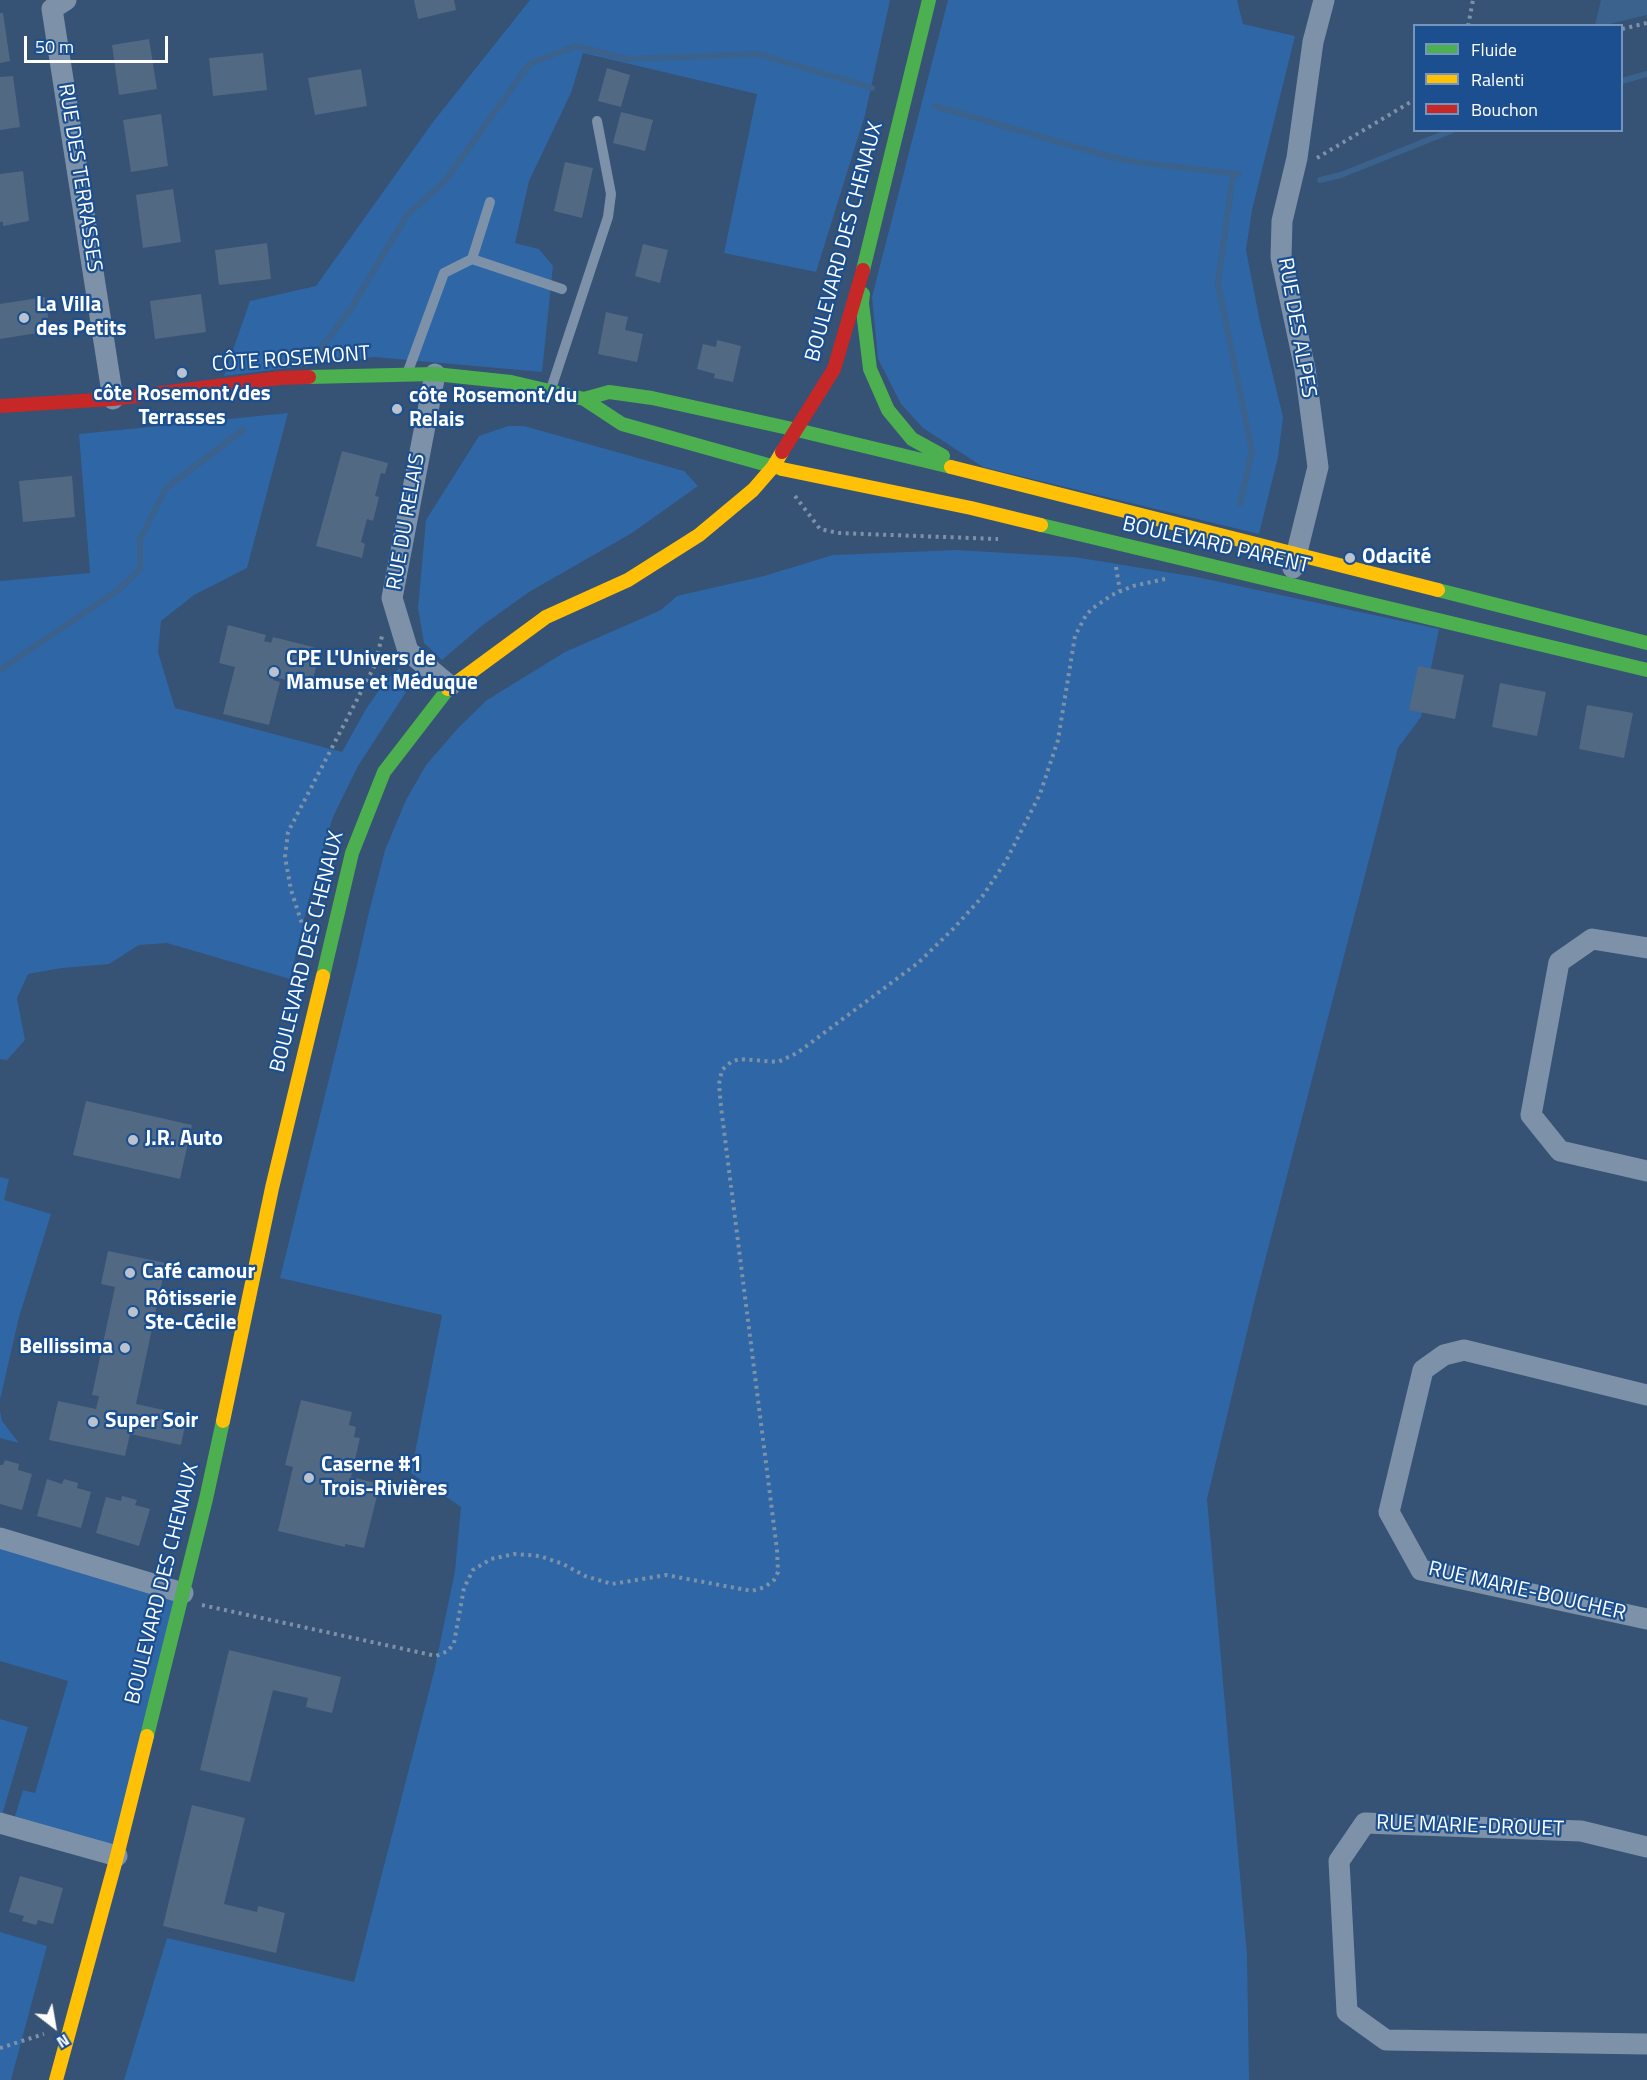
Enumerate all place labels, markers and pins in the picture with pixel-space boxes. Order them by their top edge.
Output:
place label: La Villa des Petits [36,293,126,343]
marker: La Villa des Petits [17,311,31,325]
marker: côte Rosemont/des Terrasses [175,366,189,380]
place label: côte Rosemont/des Terrasses [93,382,271,432]
place label: côte Rosemont/du Relais [409,384,577,434]
marker: côte Rosemont/du Relais [390,402,404,416]
place label: Odacité [1362,545,1431,571]
marker: Odacité [1343,551,1357,565]
place label: CPE L'Univers de Mamuse et Méduque [286,647,478,697]
marker: CPE L'Univers de Mamuse et Méduque [267,665,281,679]
place label: J.R. Auto [145,1127,223,1153]
marker: J.R. Auto [126,1133,140,1147]
place label: Café camour [142,1260,255,1286]
marker: Café camour [123,1266,137,1280]
place label: Rôtisserie Ste-Cécile [145,1287,237,1337]
marker: Rôtisserie Ste-Cécile [126,1305,140,1319]
place label: Bellissima [19,1335,113,1361]
marker: Bellissima [118,1341,132,1355]
place label: Super Soir [105,1409,198,1435]
marker: Super Soir [86,1415,100,1429]
place label: Caserne #1 Trois-Rivières [321,1453,447,1503]
marker: Caserne #1 Trois-Rivières [302,1471,316,1485]

